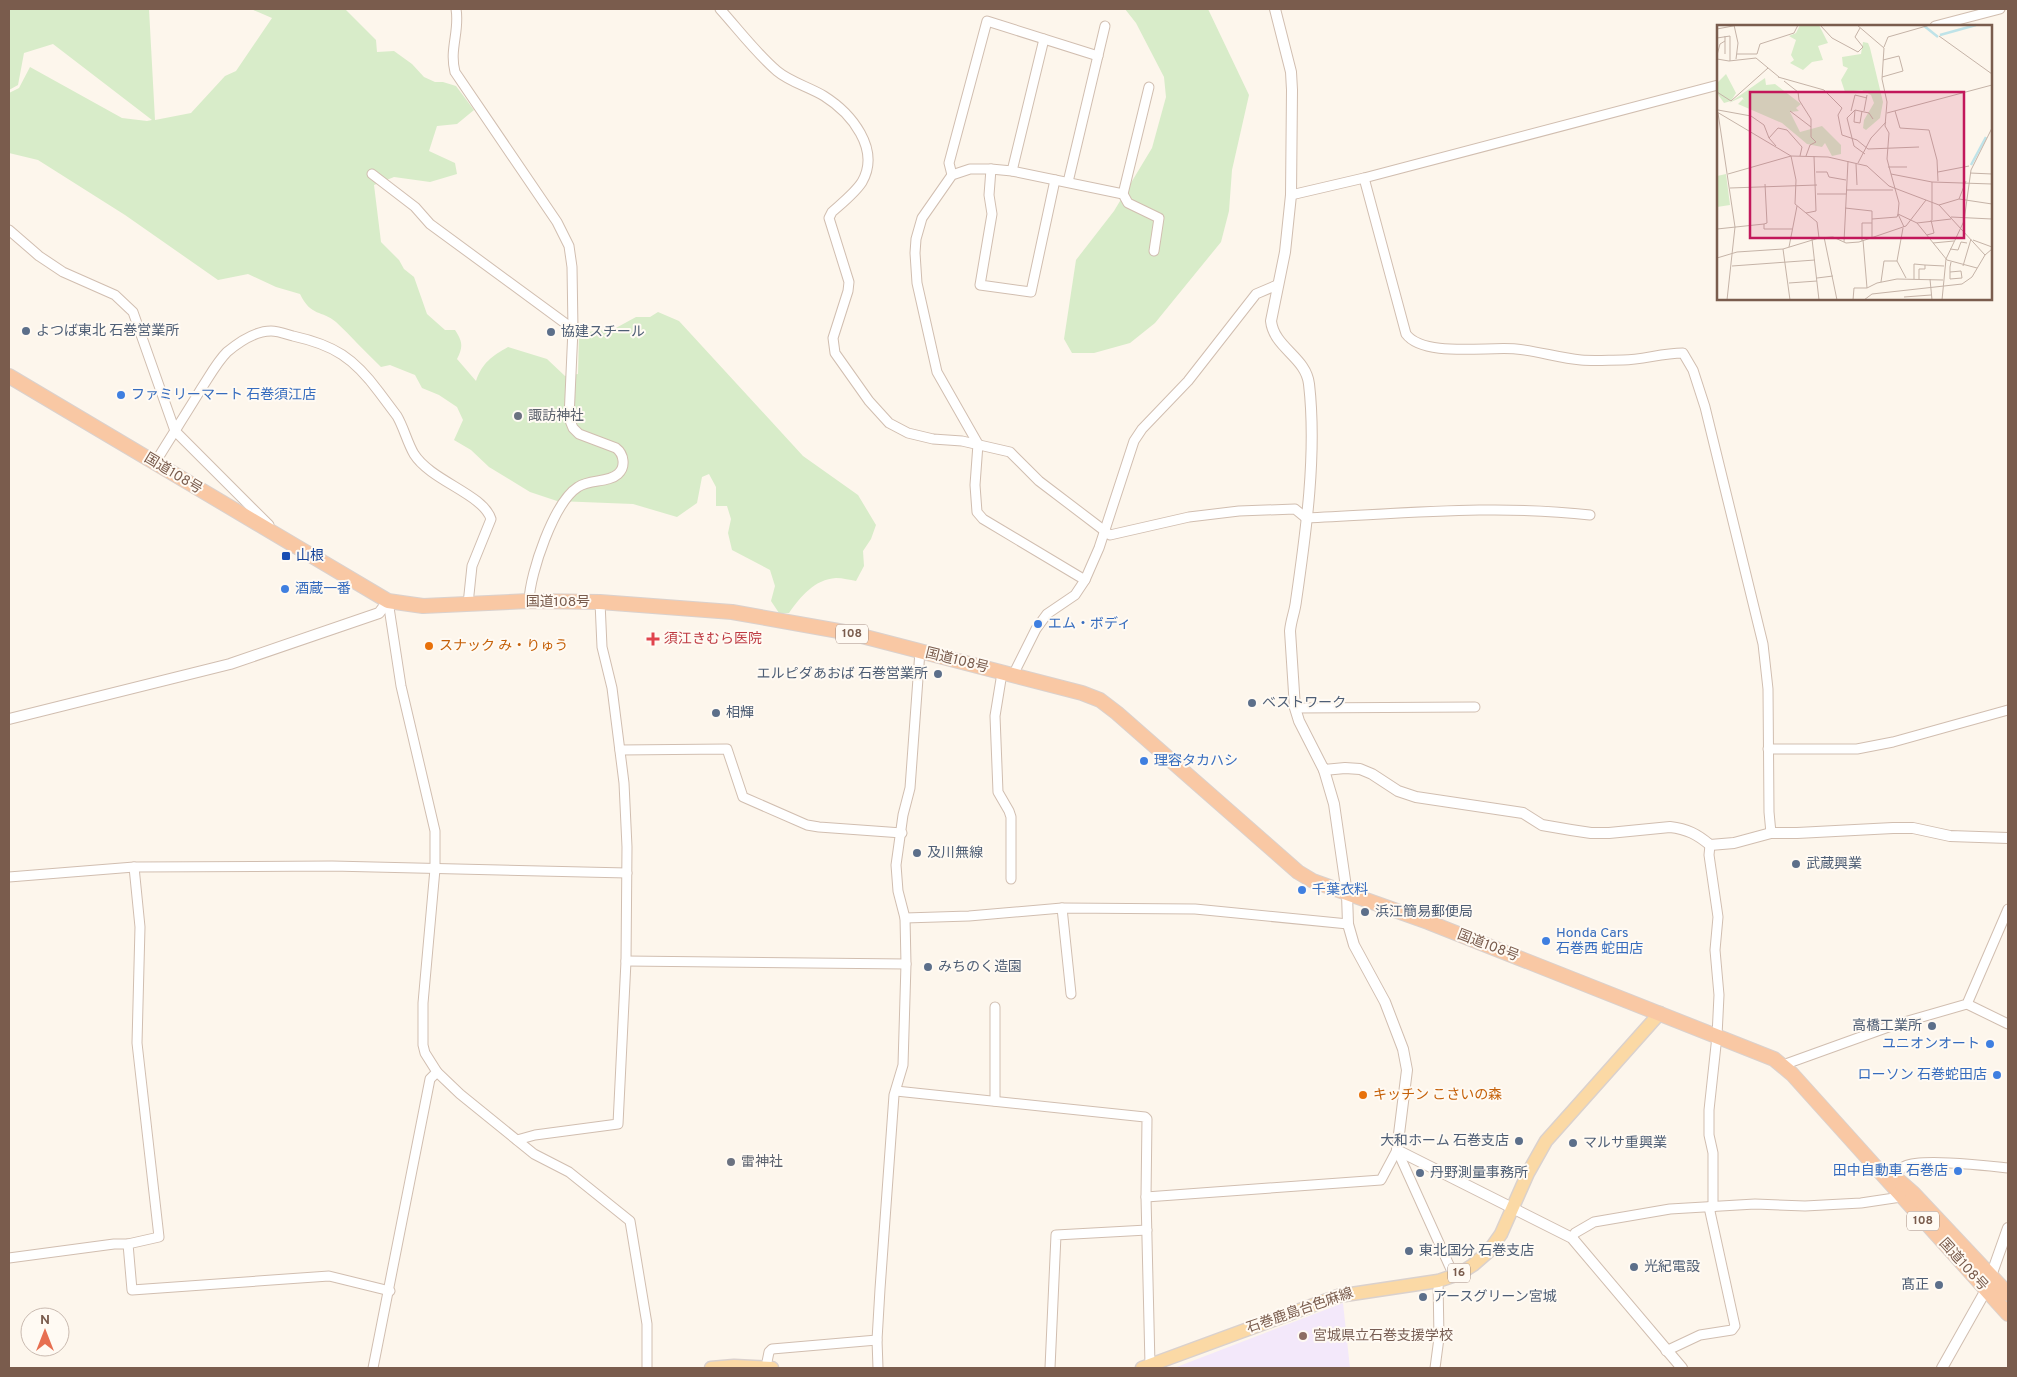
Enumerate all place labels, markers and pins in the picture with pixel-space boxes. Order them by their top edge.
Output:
place label: よつば東北 石巻営業所 [36,322,179,340]
place label: 協建スチール [561,323,645,341]
marker: よつば東北 石巻営業所 [20,325,32,337]
marker: 協建スチール [545,326,557,338]
place label: ファミリーマート 石巻須江店 [131,387,316,404]
marker: ファミリーマート 石巻須江店 [115,389,127,401]
place label: 諏訪神社 [528,408,584,425]
marker: 諏訪神社 [512,410,524,422]
place label: 山根 [296,548,324,565]
marker: 山根 [280,550,292,562]
place label: 酒蔵一番 [295,581,351,598]
marker: 酒蔵一番 [279,583,291,595]
place label: エム・ボディ [1048,616,1131,633]
marker: エム・ボディ [1032,618,1044,630]
place label: 須江きむら医院 [664,631,762,648]
marker: 須江きむら医院 [646,632,660,646]
place label: スナック み・りゅう [439,638,568,655]
marker: スナック み・りゅう [423,640,435,652]
place label: エルピダあおば 石巻営業所 [757,666,928,683]
marker: エルピダあおば 石巻営業所 [932,668,944,680]
place label: ベストワーク [1262,695,1346,712]
marker: ベストワーク [1246,697,1258,709]
place label: 相輝 [726,705,754,722]
marker: 相輝 [710,707,722,719]
place label: 理容タカハシ [1154,753,1238,770]
marker: 理容タカハシ [1138,755,1150,767]
place label: 及川無線 [927,845,983,862]
marker: 及川無線 [911,847,923,859]
place label: 武蔵興業 [1806,856,1862,873]
marker: 武蔵興業 [1790,858,1802,870]
place label: 千葉衣料 [1312,881,1368,899]
marker: 千葉衣料 [1296,884,1308,896]
place label: 浜江簡易郵便局 [1375,904,1473,921]
marker: 浜江簡易郵便局 [1359,906,1371,918]
place label: Honda Cars 石巻西 蛇田店 [1556,925,1643,958]
marker: Honda Cars 石巻西 蛇田店 [1540,935,1552,947]
place label: みちのく造園 [938,959,1022,976]
marker: みちのく造園 [922,961,934,973]
place label: 高橋工業所 [1852,1018,1922,1035]
marker: 高橋工業所 [1926,1020,1938,1032]
place label: ユニオンオート [1882,1036,1980,1053]
marker: ユニオンオート [1984,1038,1996,1050]
place label: ローソン 石巻蛇田店 [1858,1067,1987,1084]
marker: ローソン 石巻蛇田店 [1991,1069,2003,1081]
place label: キッチン こさいの森 [1373,1087,1502,1104]
marker: キッチン こさいの森 [1357,1089,1369,1101]
place label: 大和ホーム 石巻支店 [1380,1133,1509,1150]
marker: 大和ホーム 石巻支店 [1513,1135,1525,1147]
place label: マルサ重興業 [1583,1135,1667,1152]
marker: マルサ重興業 [1567,1137,1579,1149]
place label: 雷神社 [741,1154,783,1171]
marker: 雷神社 [725,1156,737,1168]
place label: 田中自動車 石巻店 [1833,1163,1948,1180]
place label: 丹野測量事務所 [1430,1165,1528,1182]
marker: 田中自動車 石巻店 [1952,1165,1964,1177]
marker: 丹野測量事務所 [1414,1167,1426,1179]
place label: 東北国分 石巻支店 [1419,1242,1534,1260]
marker: 東北国分 石巻支店 [1403,1245,1415,1257]
place label: 光紀電設 [1644,1259,1700,1276]
marker: 光紀電設 [1628,1261,1640,1273]
place label: 髙正 [1901,1277,1929,1294]
marker: 髙正 [1933,1279,1945,1291]
place label: アースグリーン宮城 [1433,1289,1557,1306]
marker: アースグリーン宮城 [1417,1291,1429,1303]
place label: 宮城県立石巻支援学校 [1313,1328,1453,1345]
marker: 宮城県立石巻支援学校 [1297,1330,1309,1342]

